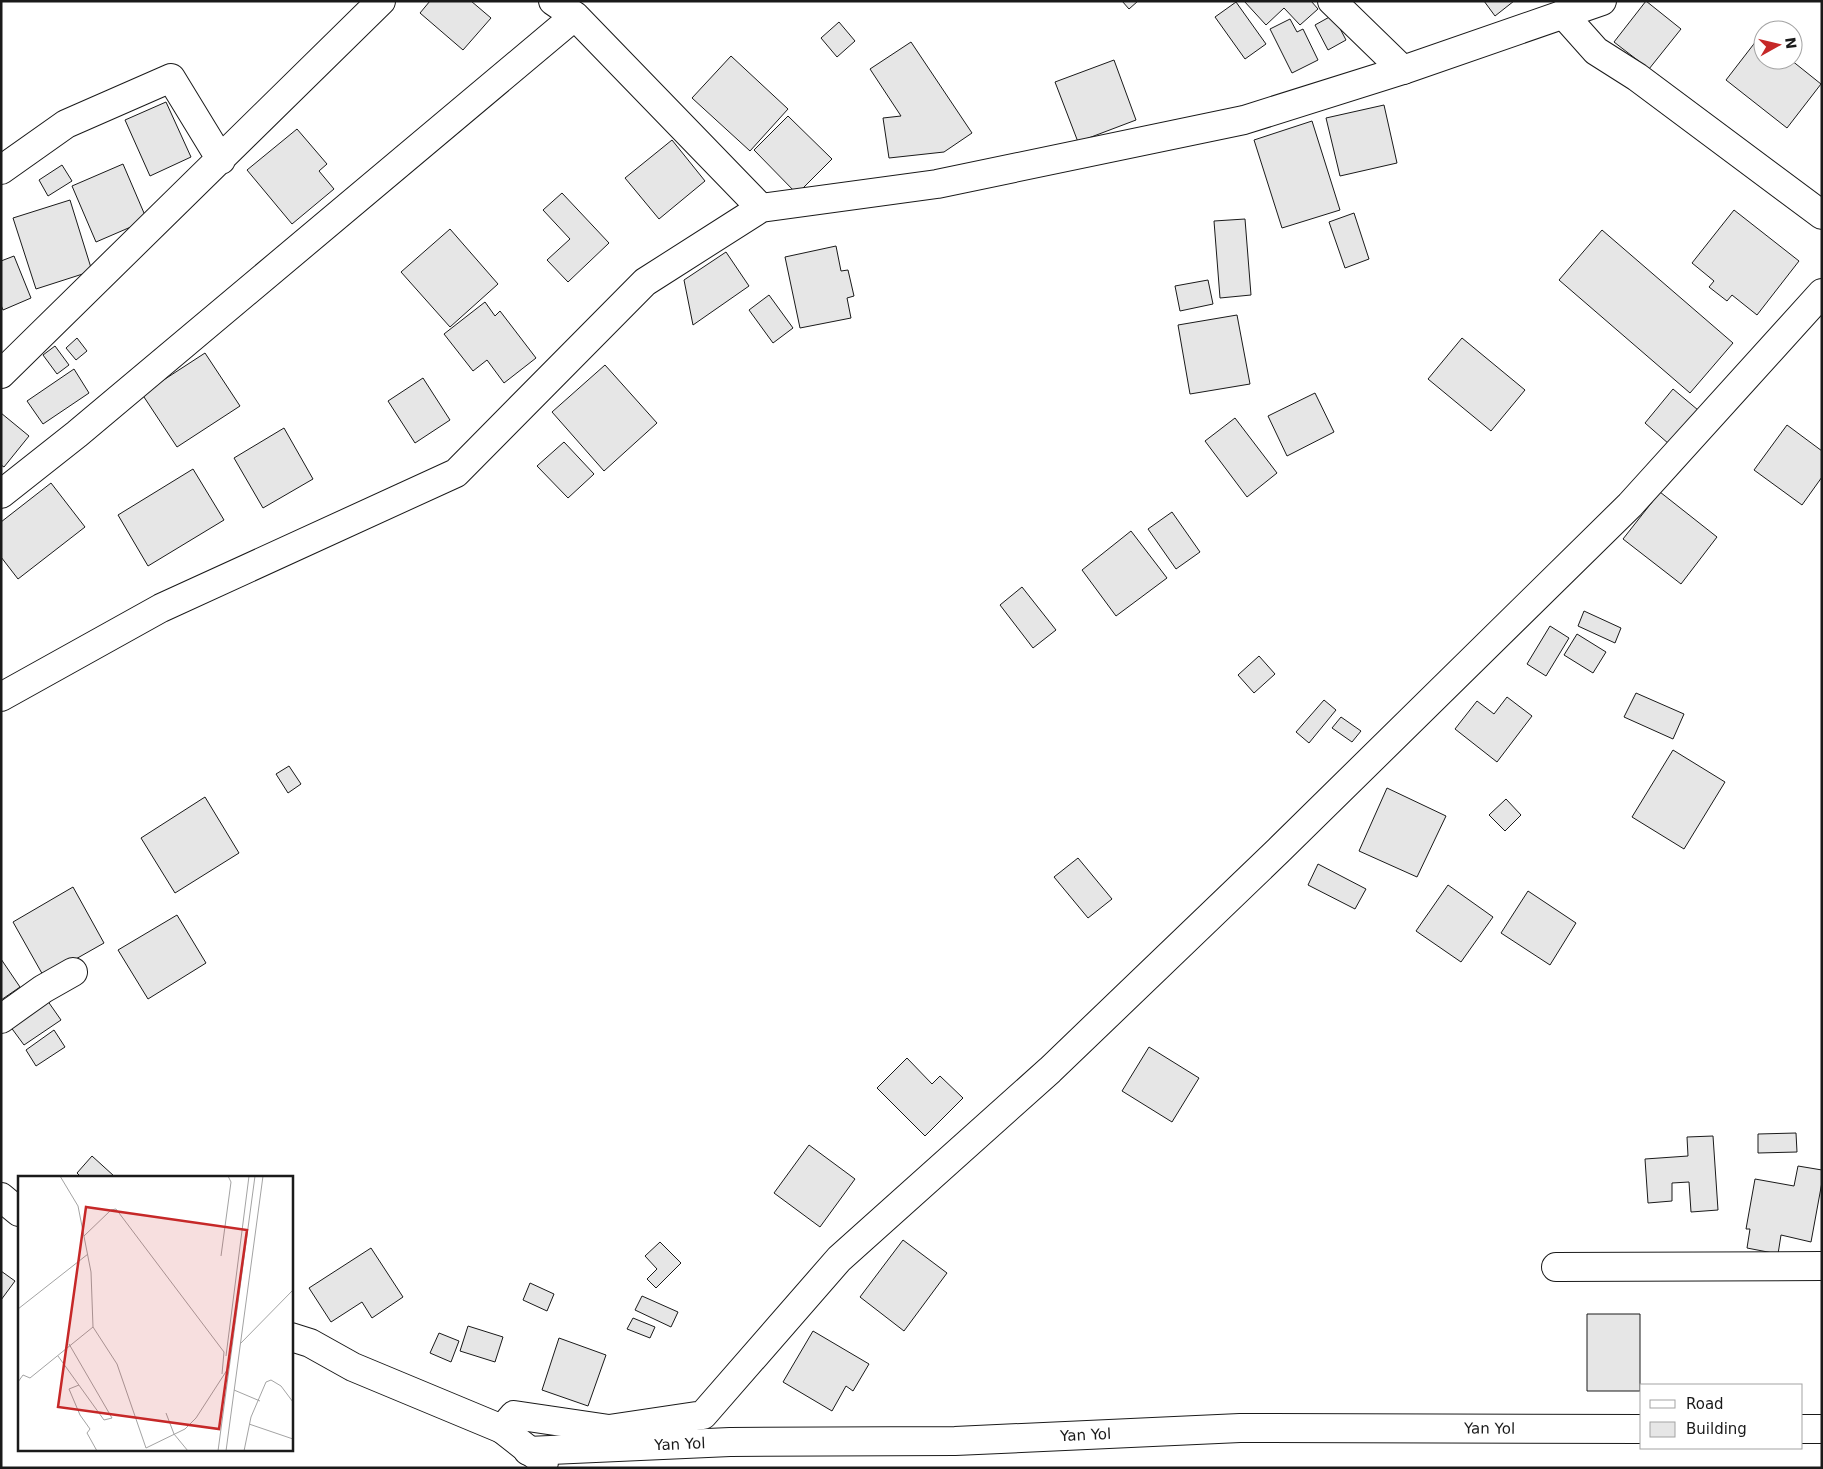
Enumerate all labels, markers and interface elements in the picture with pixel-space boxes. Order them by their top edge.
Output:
north arrow [1753,20,1803,70]
text: N [1782,36,1800,50]
inset map [18,1176,292,1452]
legend [1640,1384,1803,1449]
text: Road [1686,1395,1724,1413]
street label: Yan Yol [1463,1420,1515,1438]
text: Building [1686,1420,1747,1438]
street label: Yan Yol [1059,1425,1112,1445]
street label: Yan Yol [653,1434,706,1454]

